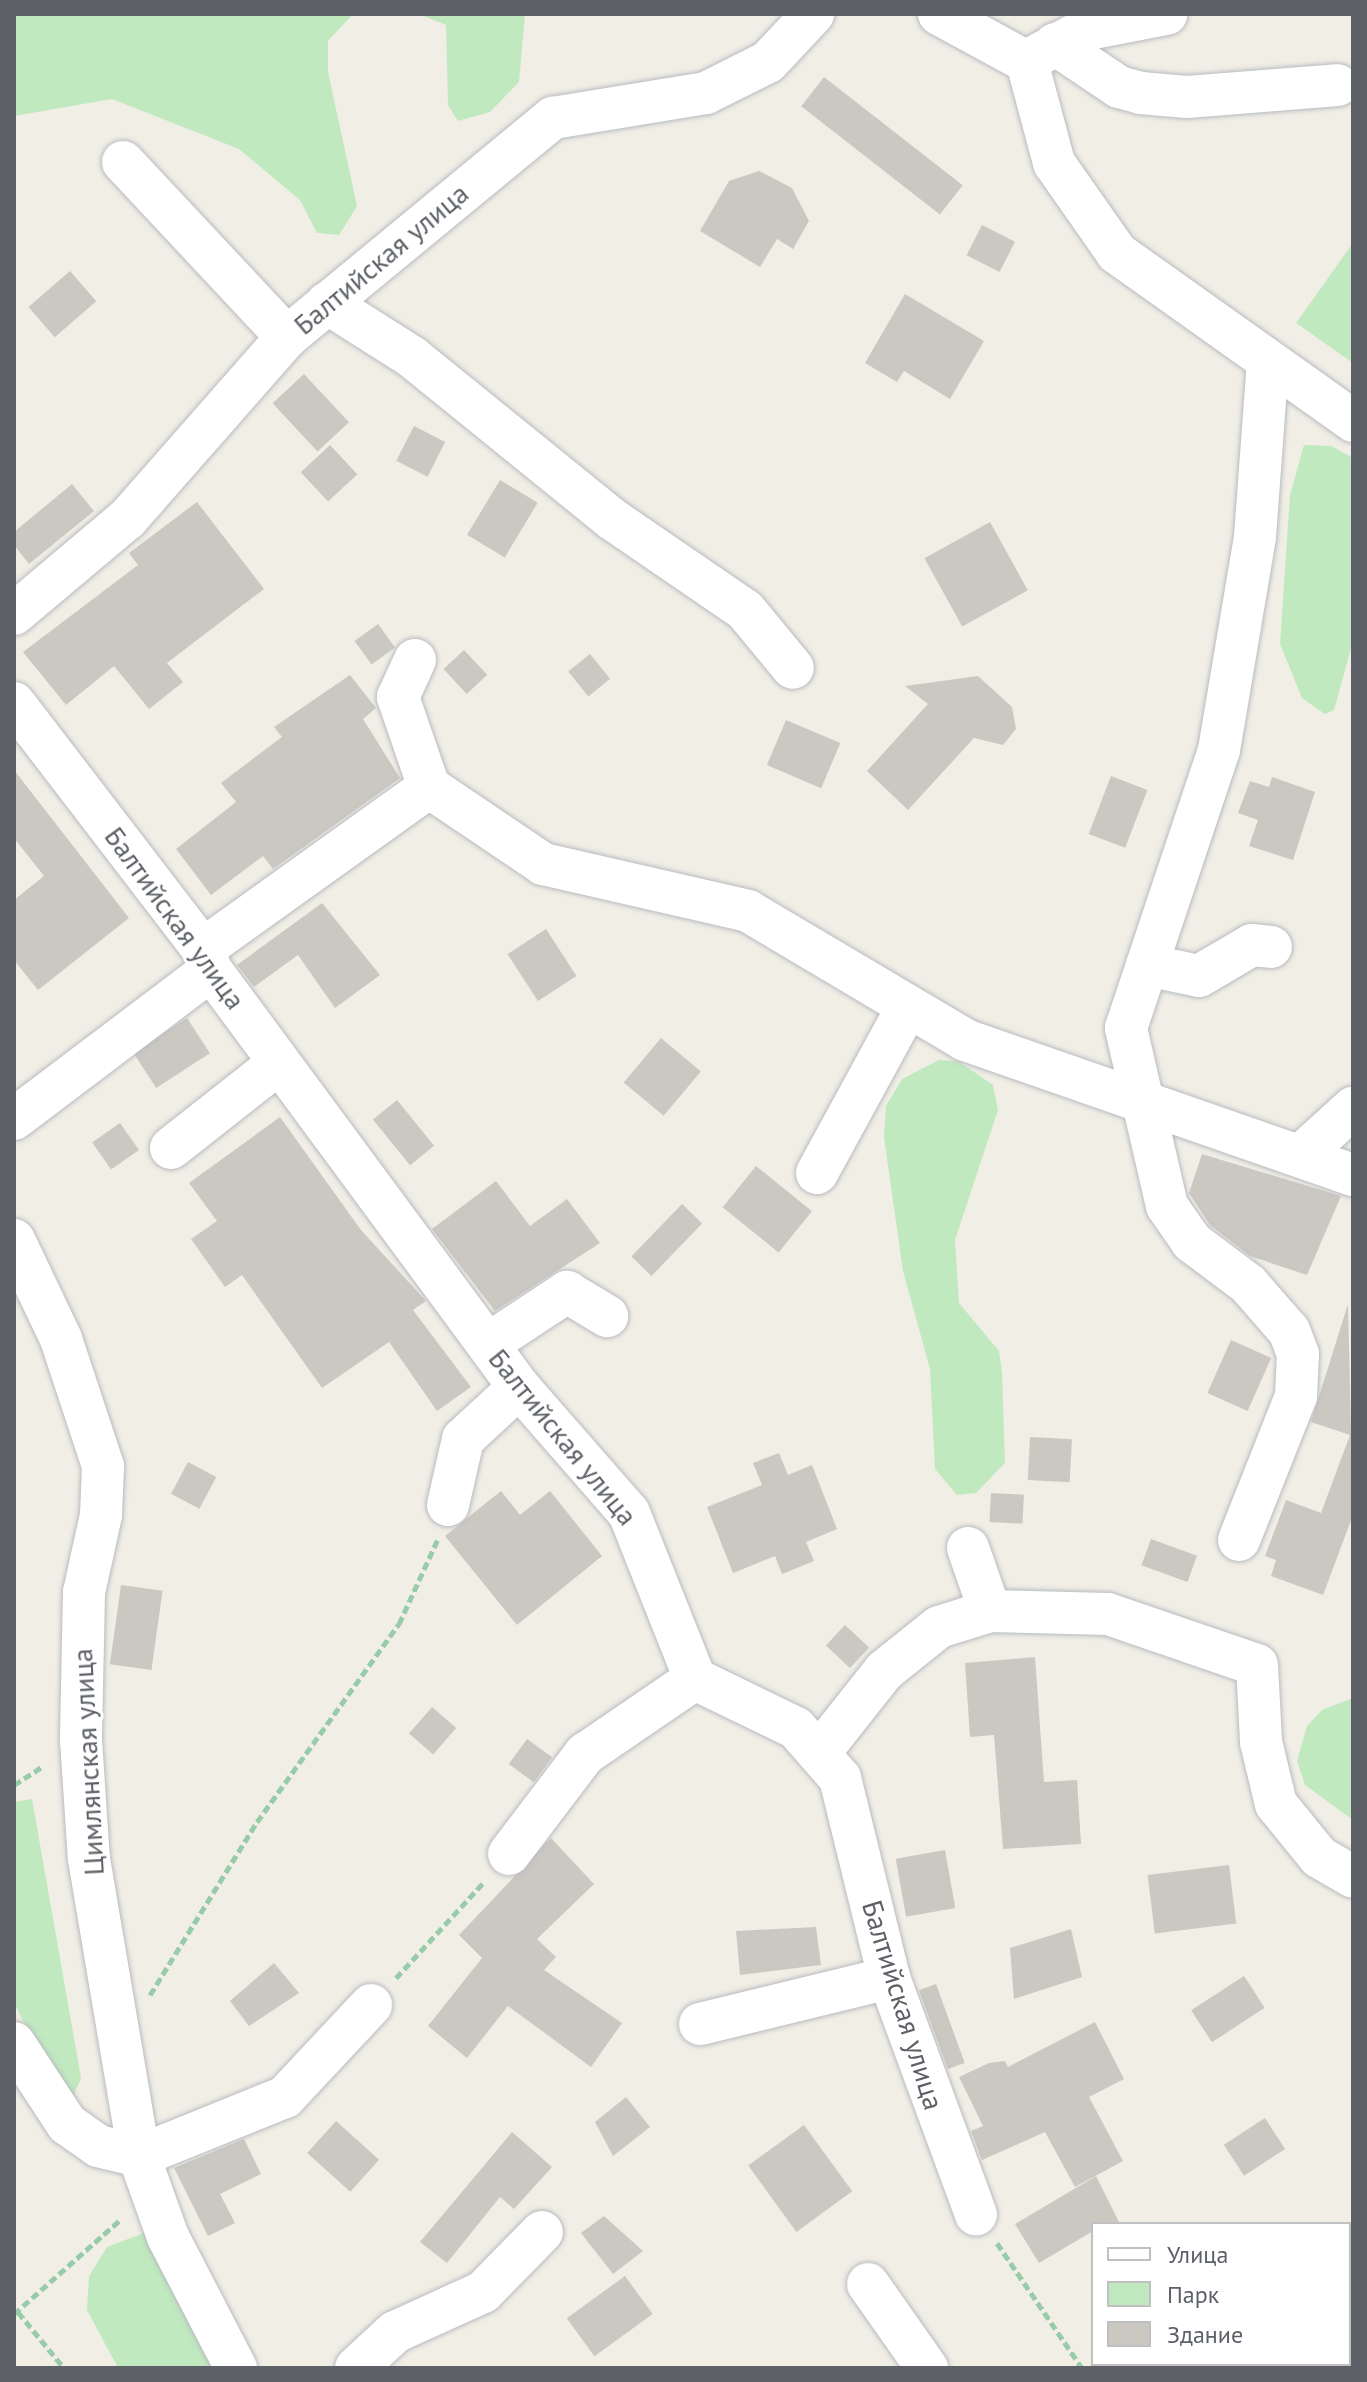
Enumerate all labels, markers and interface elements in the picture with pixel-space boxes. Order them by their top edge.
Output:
street label: Балтийская улица [287,176,475,342]
street label: Балтийская улица [98,820,252,1016]
street label: Балтийская улица [482,1342,644,1532]
street label: Цимлянская улица [65,1648,111,1876]
street label: Балтийская улица [855,1896,951,2114]
legend [1091,2222,1351,2366]
text: Улица [1167,2239,1228,2270]
text: Парк [1167,2279,1219,2310]
text: Здание [1167,2319,1243,2350]

